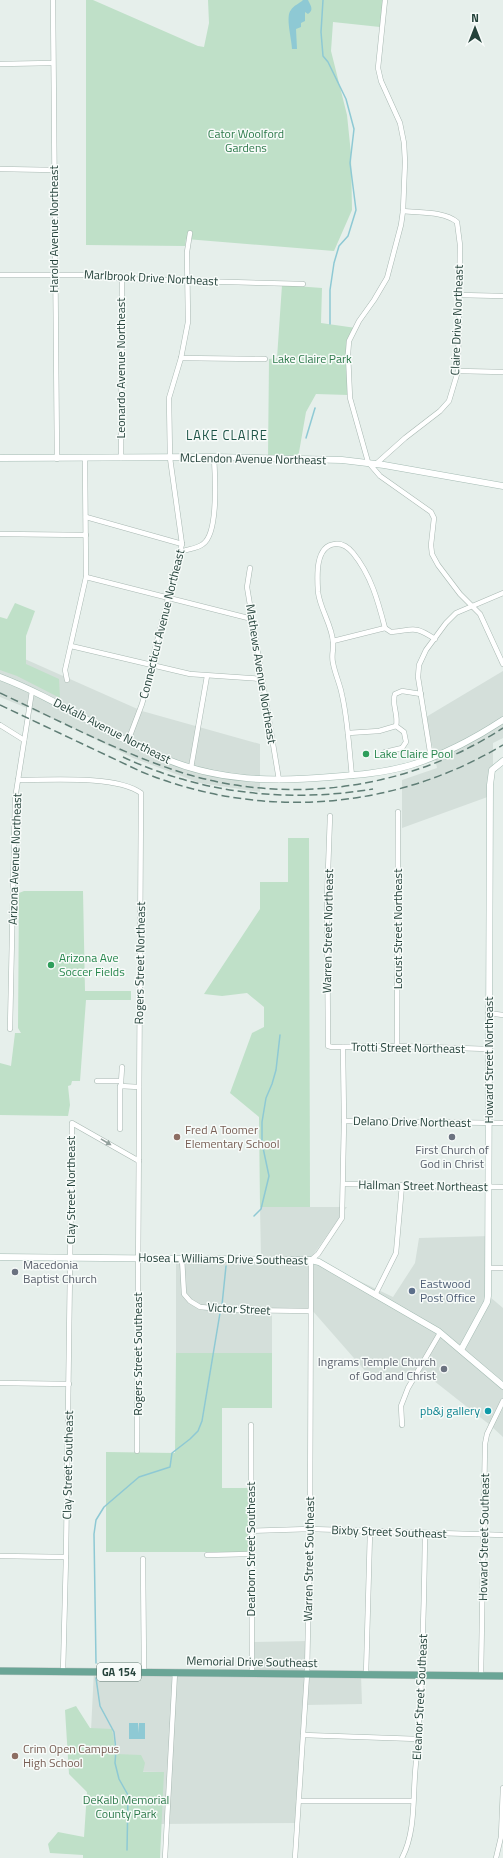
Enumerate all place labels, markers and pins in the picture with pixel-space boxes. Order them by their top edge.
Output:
place label: Lake Claire Pool [374,744,453,763]
marker: Lake Claire Pool [361,749,371,759]
place label: Arizona Ave Soccer Fields [59,948,125,981]
marker: Arizona Ave Soccer Fields [46,960,56,970]
place label: Fred A Toomer Elementary School [185,1120,279,1153]
marker: Fred A Toomer Elementary School [172,1132,182,1142]
marker: First Church of God in Christ [447,1132,457,1142]
place label: First Church of God in Christ [415,1140,489,1173]
place label: Macedonia Baptist Church [23,1255,97,1288]
marker: Macedonia Baptist Church [10,1267,20,1277]
place label: Eastwood Post Office [420,1274,476,1307]
marker: Eastwood Post Office [407,1286,417,1296]
place label: Ingrams Temple Church of God and Christ [318,1352,437,1385]
marker: Ingrams Temple Church of God and Christ [439,1364,449,1374]
place label: pb&j gallery [420,1401,480,1420]
marker: pb&j gallery [483,1406,493,1416]
place label: Crim Open Campus High School [23,1739,120,1772]
marker: Crim Open Campus High School [10,1751,20,1761]

